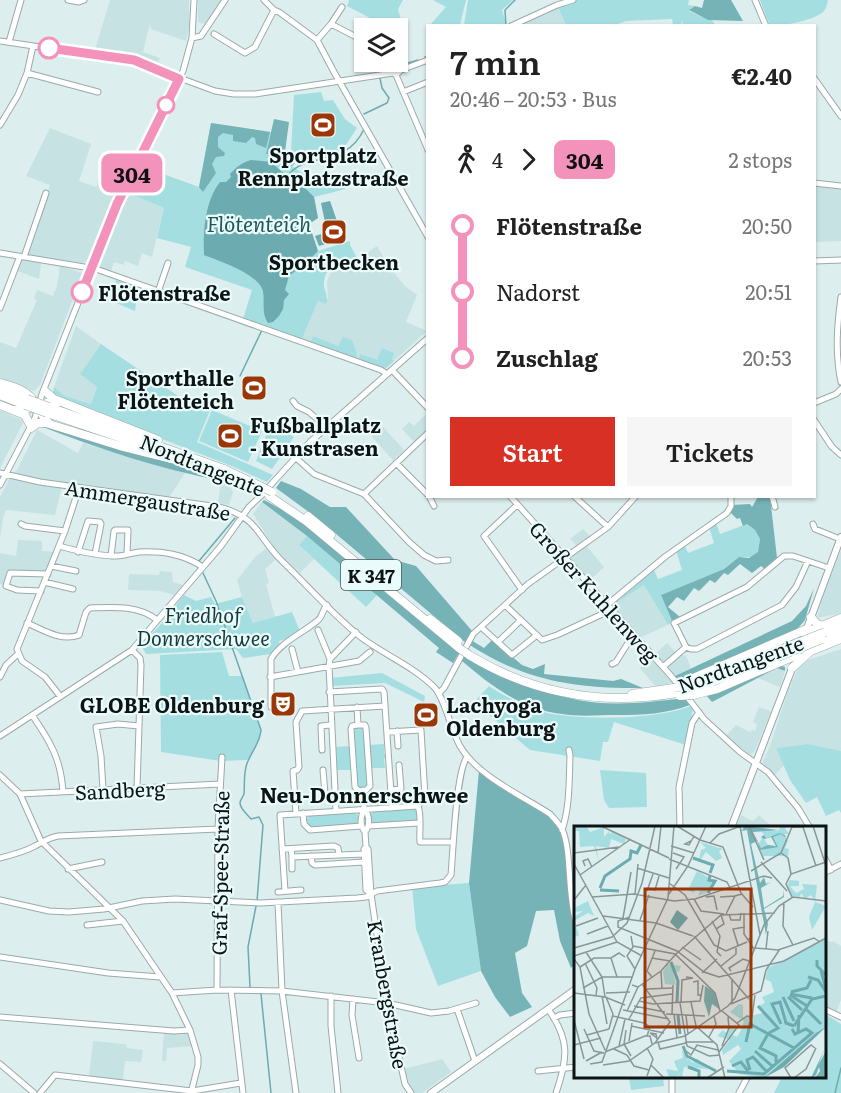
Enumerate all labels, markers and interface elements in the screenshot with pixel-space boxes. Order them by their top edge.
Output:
map controls [354,18,408,72]
button: layers [354,18,408,72]
text: 7 min [450,36,541,85]
unlabelled marker [38,37,60,59]
text: €2.40 [731,59,792,92]
text: 20:46 – 20:53 · Bus [450,83,617,113]
unlabelled marker [157,96,175,114]
sports icon: Sportplatz Rennplatzstraße [308,110,338,140]
place label: Sportplatz Rennplatzstraße [238,139,409,192]
icon: walk [450,143,483,176]
icon: forward [512,143,545,176]
text: 4 [492,144,503,174]
text: 304 [566,144,603,175]
text: 2 stops [728,144,792,174]
line badge: 304 [98,154,166,192]
text: 304 [113,158,151,189]
water label: Flötenteich [207,207,312,238]
text: Flötenstraße [496,209,642,242]
text: 20:50 [742,210,792,240]
sports icon: Sportbecken [319,217,349,247]
place label: Sportbecken [269,246,399,276]
text: Nadorst [496,275,580,308]
text: 20:51 [745,276,792,306]
place label: Flötenstraße [98,277,231,307]
marker: Flötenstraße [71,281,93,303]
text: Zuschlag [496,341,598,374]
text: 20:53 [743,342,792,372]
place label: Sporthalle Flötenteich [117,362,234,415]
sports icon: Sporthalle Flötenteich [239,373,269,403]
place label: Fußballplatz - Kunstrasen [250,409,381,462]
button: Start [450,417,615,486]
button: Tickets [627,417,792,486]
sports icon: Fußballplatz - Kunstrasen [215,421,245,451]
street label: Nordtangente [136,425,270,503]
street label: Ammergaustraße [63,471,233,527]
street label: Großer Kuhlenweg [523,514,667,669]
road number: K 347 [341,560,401,590]
park label: Friedhof Donnerschwee [136,599,270,652]
street label: Nordtangente [673,626,807,700]
place label: GLOBE Oldenburg [80,689,265,719]
theatre icon: GLOBE Oldenburg [268,689,298,719]
place label: Lachyoga Oldenburg [446,689,556,742]
sports icon: Lachyoga Oldenburg [411,700,441,730]
street label: Sandberg [74,772,167,806]
district label: Neu-Donnerschwee [260,778,468,809]
street label: Graf-Spee-Straße [203,790,235,956]
inset map [574,826,826,1078]
street label: Kranbergstraße [361,917,417,1071]

